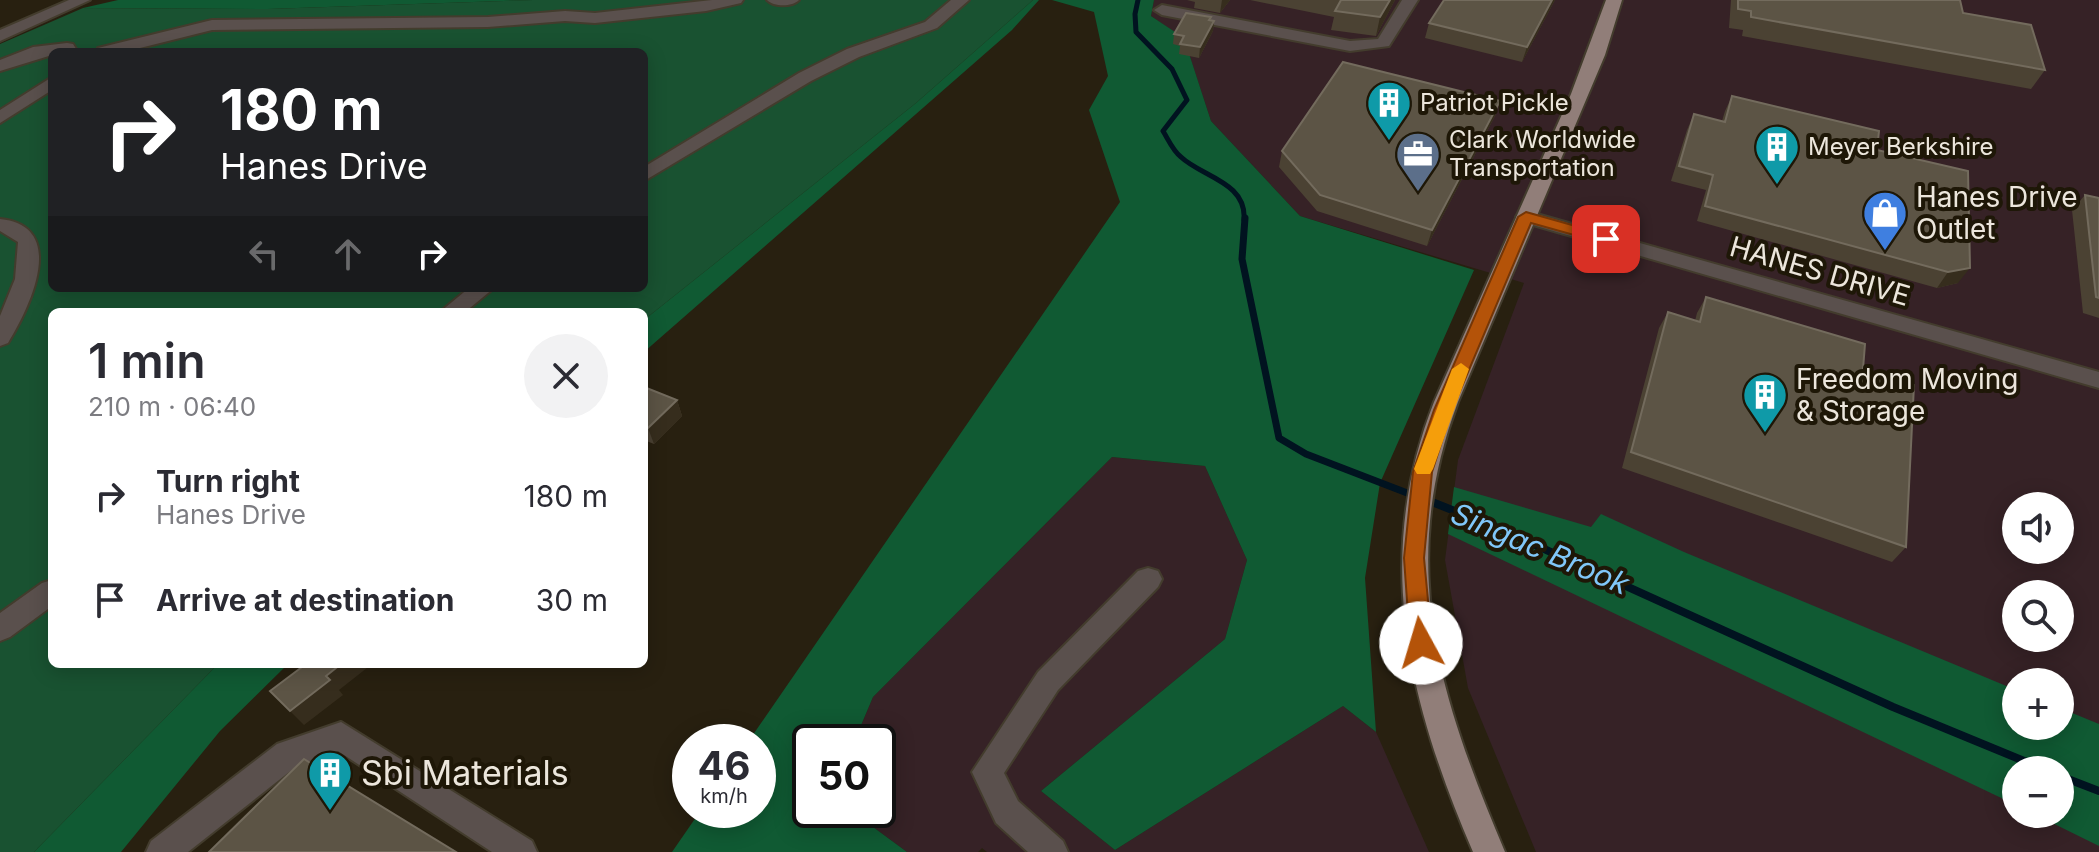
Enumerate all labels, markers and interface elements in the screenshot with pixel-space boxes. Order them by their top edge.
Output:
text: 180 m [220,76,383,144]
building icon: Patriot Pickle [1365,79,1413,142]
icon: right [88,80,192,184]
place label: Patriot Pickle [1420,88,1569,117]
building icon: Meyer Berkshire [1753,123,1801,186]
place label: Clark Worldwide Transportation [1449,125,1636,182]
office icon: Clark Worldwide Transportation [1394,130,1442,193]
place label: Meyer Berkshire [1808,132,1994,161]
text: Hanes Drive [220,144,428,188]
place label: Hanes Drive Outlet [1916,180,2078,246]
shop icon: Hanes Drive Outlet [1861,189,1909,252]
pin [1572,205,1640,273]
icon: arrive [1584,217,1628,261]
street label: HANES DRIVE [1726,229,1914,313]
icon: left [242,232,286,276]
icon: ahead [326,232,370,276]
icon: right [410,232,454,276]
text: 1 min [88,331,206,390]
button: close [524,334,608,418]
place label: Freedom Moving & Storage [1796,362,2019,428]
building icon: Freedom Moving & Storage [1741,371,1789,434]
text: 210 m · 06:40 [88,391,256,422]
text: Turn right [156,463,300,499]
icon: right [88,474,132,518]
text: 180 m [524,478,608,514]
map controls [2002,492,2074,828]
button: sound [2002,492,2074,564]
water label: Singac Brook [1446,494,1635,602]
text: Hanes Drive [156,499,306,530]
icon: arrive [88,578,132,622]
button: search [2002,580,2074,652]
text: Arrive at destination [156,582,454,618]
text: 30 m [536,582,608,618]
position arrow [1379,601,1463,685]
button: + [2002,668,2074,740]
speed limit sign: 50 [792,724,896,828]
text: 46 [697,741,751,790]
building icon: Sbi Materials [306,749,354,812]
place label: Sbi Materials [361,752,569,793]
button: − [2002,756,2074,828]
text: km/h [700,784,748,808]

